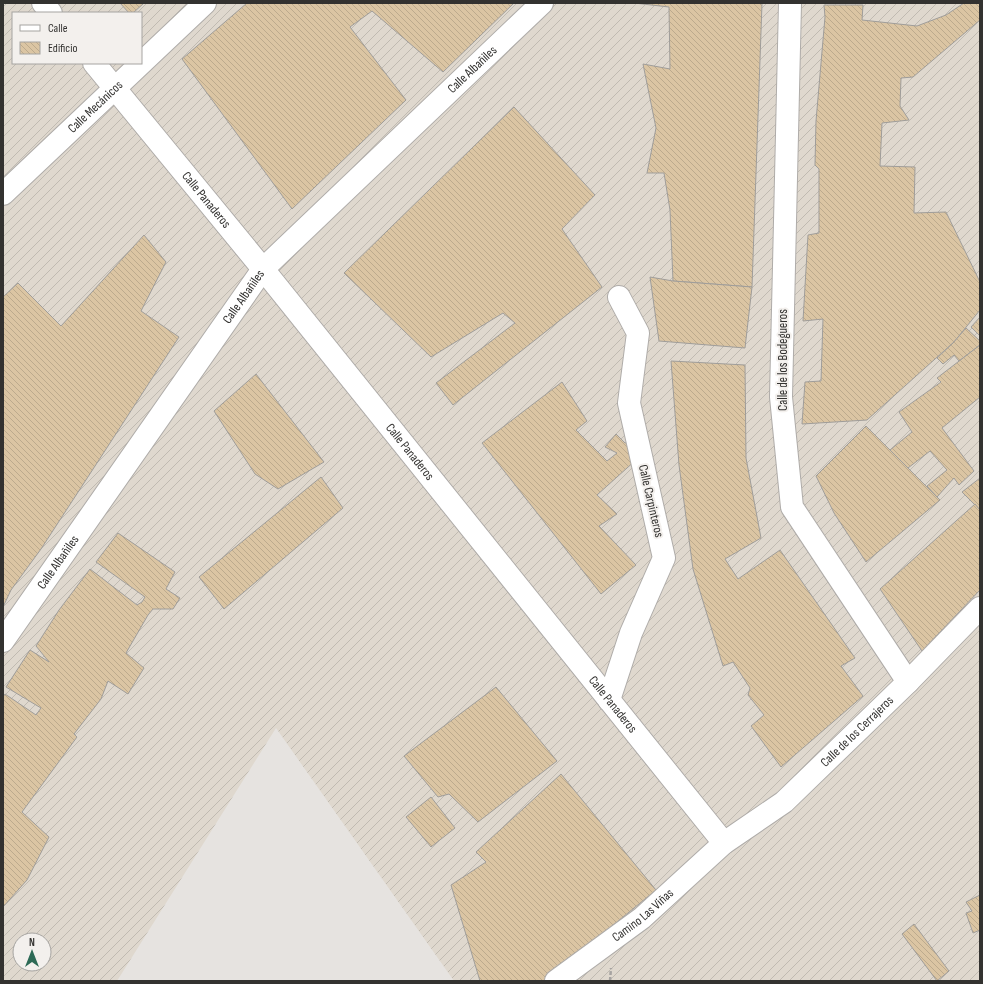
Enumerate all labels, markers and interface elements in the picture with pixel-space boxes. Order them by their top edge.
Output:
legend [12,12,142,64]
text: Calle [48,21,68,36]
text: Edificio [48,41,77,56]
street label: Calle Albañiles [444,42,501,97]
street label: Calle Mecánicos [65,77,126,136]
street label: Calle Panaderos [178,168,234,232]
street label: Calle Albañiles [219,266,268,327]
street label: Calle de los Bodegueros [775,309,791,411]
street label: Calle Panaderos [382,420,438,484]
street label: Calle Carpinteros [635,463,667,539]
street label: Calle Albañiles [34,532,83,592]
street label: Calle Panaderos [585,673,641,736]
street label: Calle de los Cerrajeros [817,692,897,770]
street label: Camino Las Viñas [609,885,677,945]
north arrow [12,932,52,972]
text: N [29,936,35,949]

